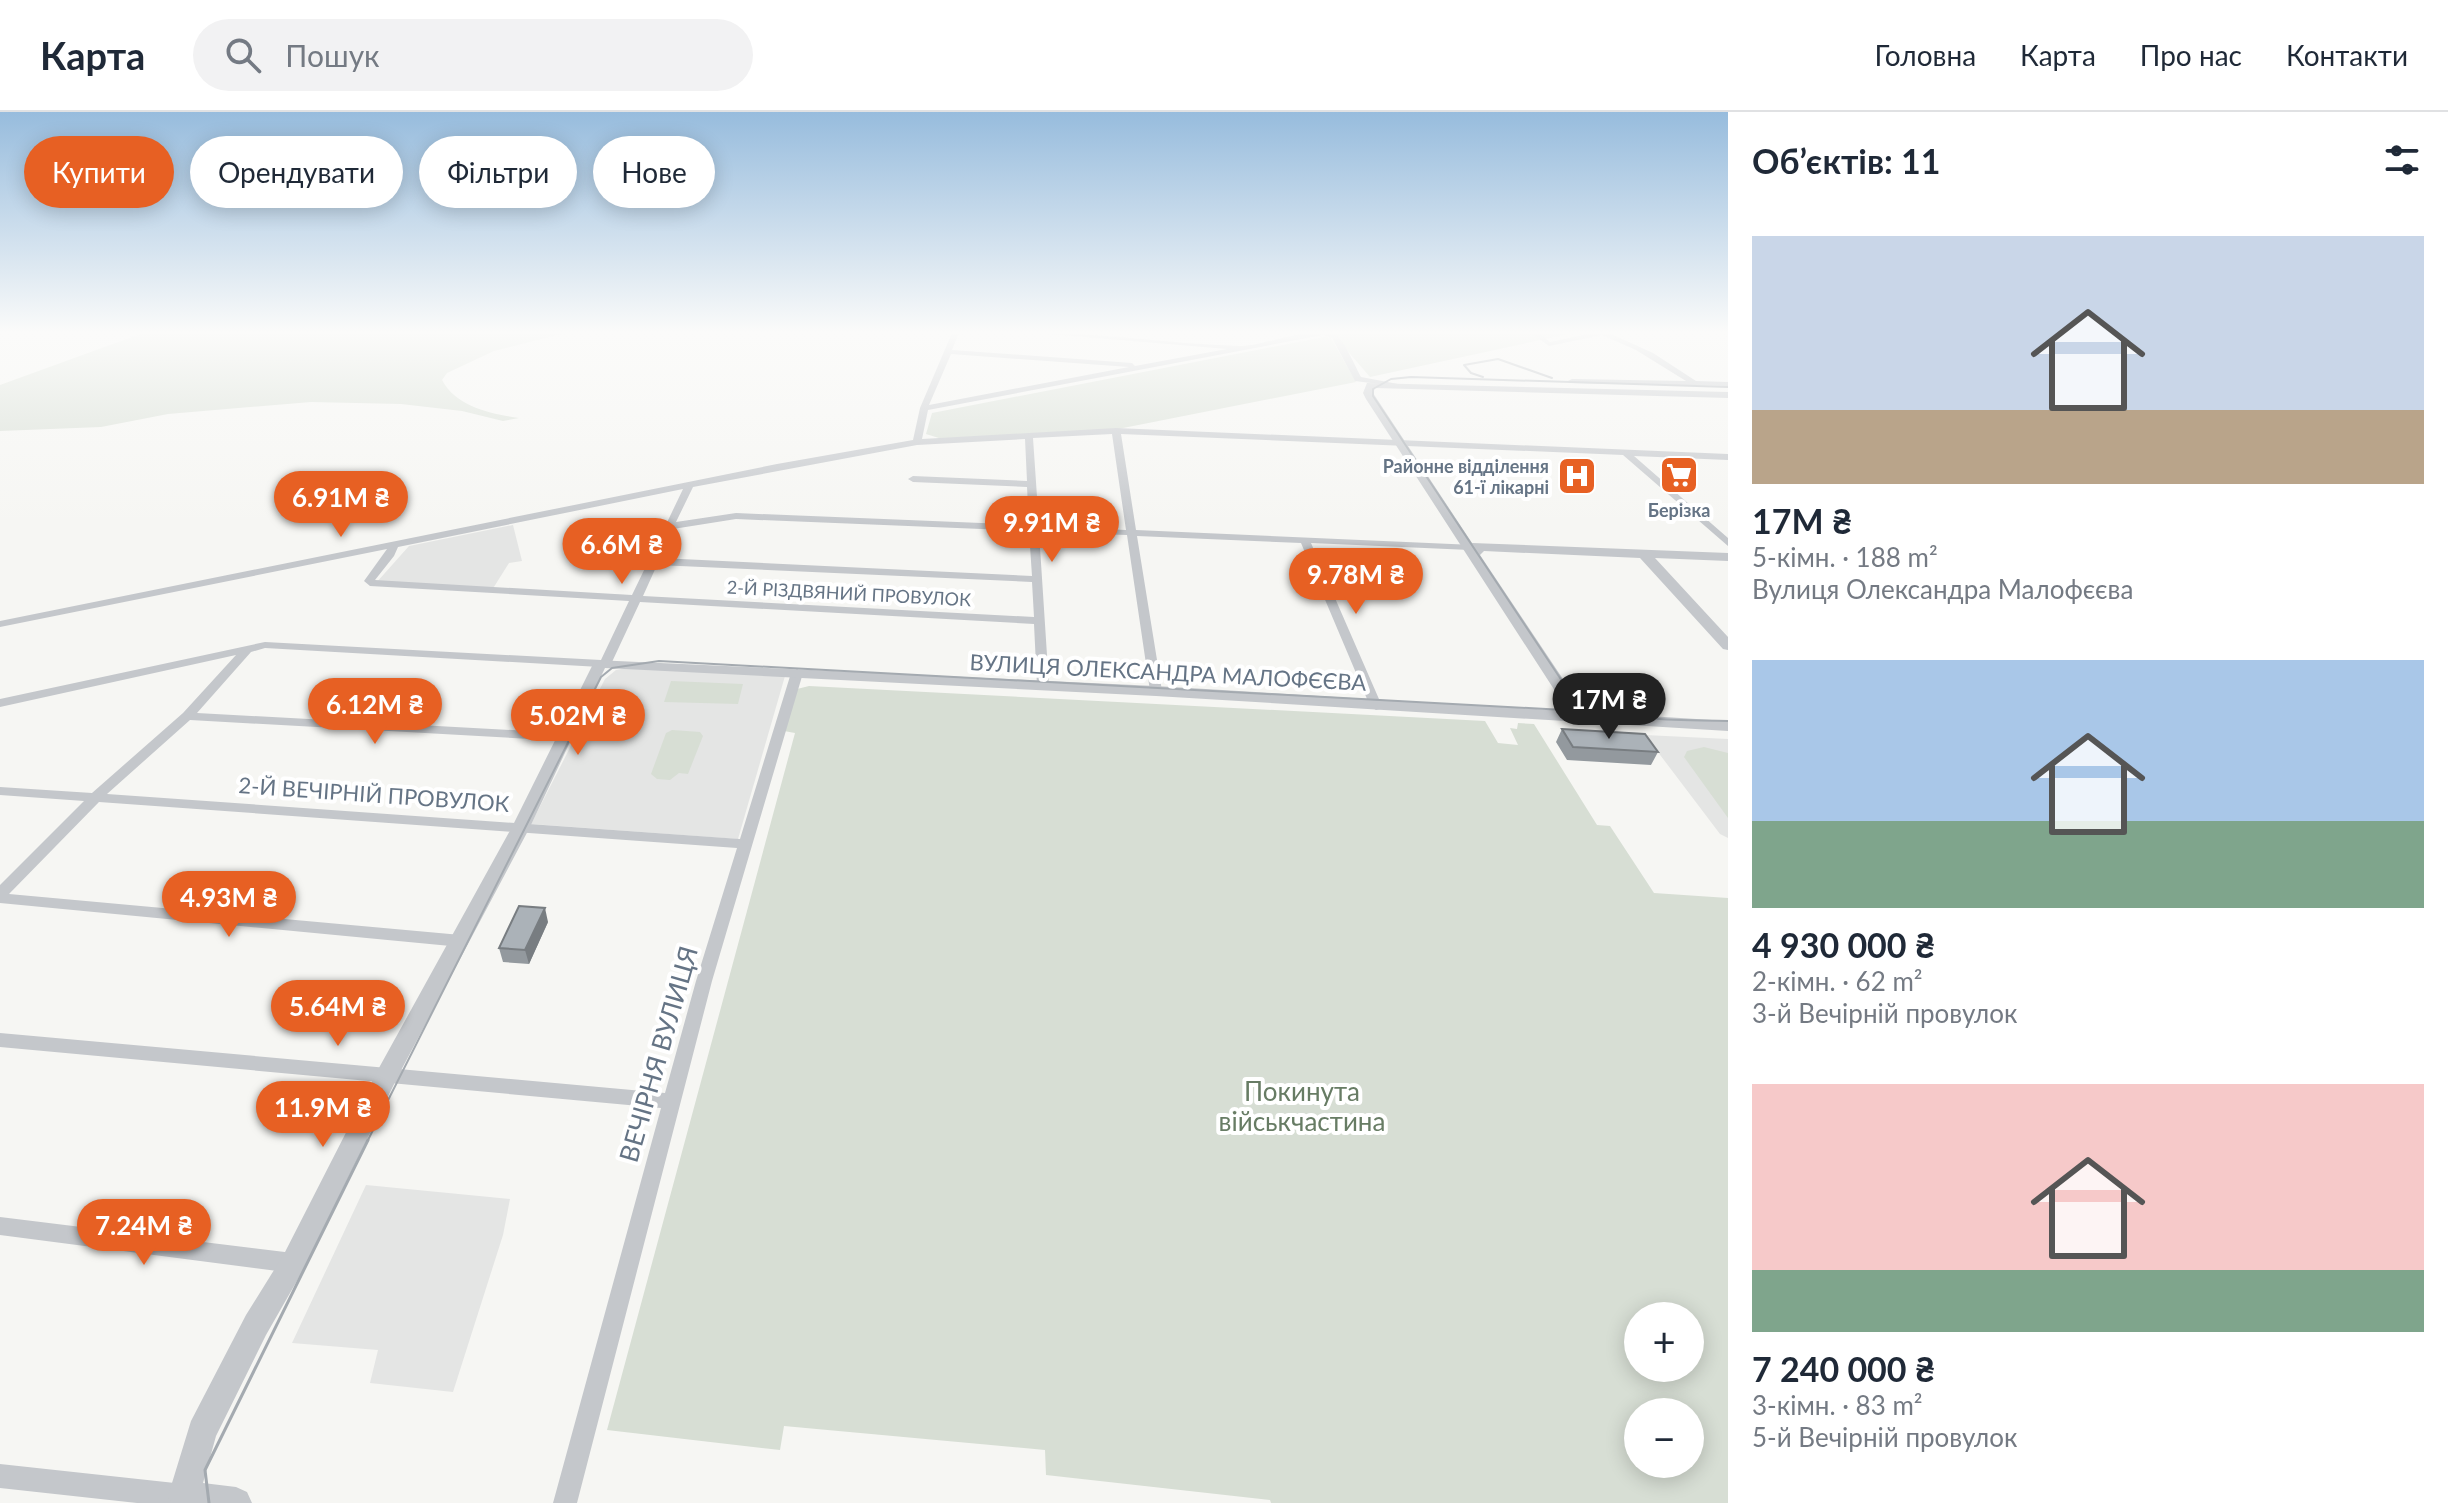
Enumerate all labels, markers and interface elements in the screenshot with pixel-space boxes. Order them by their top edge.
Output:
search box [193,19,753,91]
text: Карта [40,32,145,78]
icon: search [221,33,265,77]
text: Пошук [285,37,380,73]
text: Головна [1875,38,1976,72]
text: Карта [2020,38,2096,72]
text: Про нас [2140,38,2242,72]
text: Контакти [2286,38,2408,72]
chip: Купити [24,136,174,208]
chip: Орендувати [190,136,403,208]
chip: Фільтри [419,136,577,208]
chip: Нове [593,136,715,208]
icon: filters [2380,138,2424,182]
text: Об’єктів: 11 [1752,140,1941,181]
icon: home [2016,288,2160,432]
supermarket icon: Берізка [1658,454,1700,496]
place label: Районне відділення 61-ї лікарні [1383,455,1549,498]
hospital icon: Районне відділення 61-ї лікарні [1556,455,1598,497]
pin: 6.91M ₴ [267,471,415,539]
text: 6.91M ₴ [292,481,390,513]
pin: 9.91M ₴ [978,496,1126,564]
place label: Берізка [1648,499,1710,521]
text: 17M ₴ [1752,500,1852,541]
text: 9.91M ₴ [1003,506,1101,538]
pin: 6.6M ₴ [557,518,687,586]
text: 6.6M ₴ [581,528,664,560]
text: 5-кімн. · 188 m² [1752,541,1938,573]
pin: 9.78M ₴ [1282,548,1430,616]
text: 9.78M ₴ [1307,558,1405,590]
text: Вулиця Олександра Малофєєва [1752,573,2133,605]
street label: 2-Й РІЗДВЯНИЙ ПРОВУЛОК [726,576,972,610]
street label: ВУЛИЦЯ ОЛЕКСАНДРА МАЛОФЄЄВА [969,648,1367,696]
pin: 17M ₴ [1553,673,1665,741]
pin: 6.12M ₴ [301,678,449,746]
text: 17M ₴ [1571,683,1647,715]
text: 6.12M ₴ [326,688,424,720]
pin: 5.02M ₴ [504,689,652,757]
text: 5.02M ₴ [529,699,627,731]
icon: home [2016,712,2160,856]
street label: 2-Й ВЕЧІРНІЙ ПРОВУЛОК [238,771,511,817]
pin: 4.93M ₴ [155,871,303,939]
text: 4.93M ₴ [180,881,278,913]
text: 4 930 000 ₴ [1752,924,1935,965]
street label: ВЕЧІРНЯ ВУЛИЦЯ [612,942,704,1166]
text: 2-кімн. · 62 m² [1752,965,1923,997]
pin: 5.64M ₴ [264,980,412,1048]
text: 5.64M ₴ [289,990,387,1022]
text: 3-й Вечірній провулок [1752,997,2018,1029]
park label: Покинута військчастина [1219,1075,1385,1137]
pin: 11.9M ₴ [249,1081,397,1149]
text: 11.9M ₴ [274,1091,372,1123]
icon: home [2016,1136,2160,1280]
pin: 7.24M ₴ [70,1199,218,1267]
text: 7.24M ₴ [95,1209,193,1241]
map controls [1624,1302,1704,1478]
button: + [1624,1302,1704,1382]
text: 7 240 000 ₴ [1752,1348,1935,1389]
text: 3-кімн. · 83 m² [1752,1389,1923,1421]
button: − [1624,1398,1704,1478]
text: 5-й Вечірній провулок [1752,1421,2018,1453]

